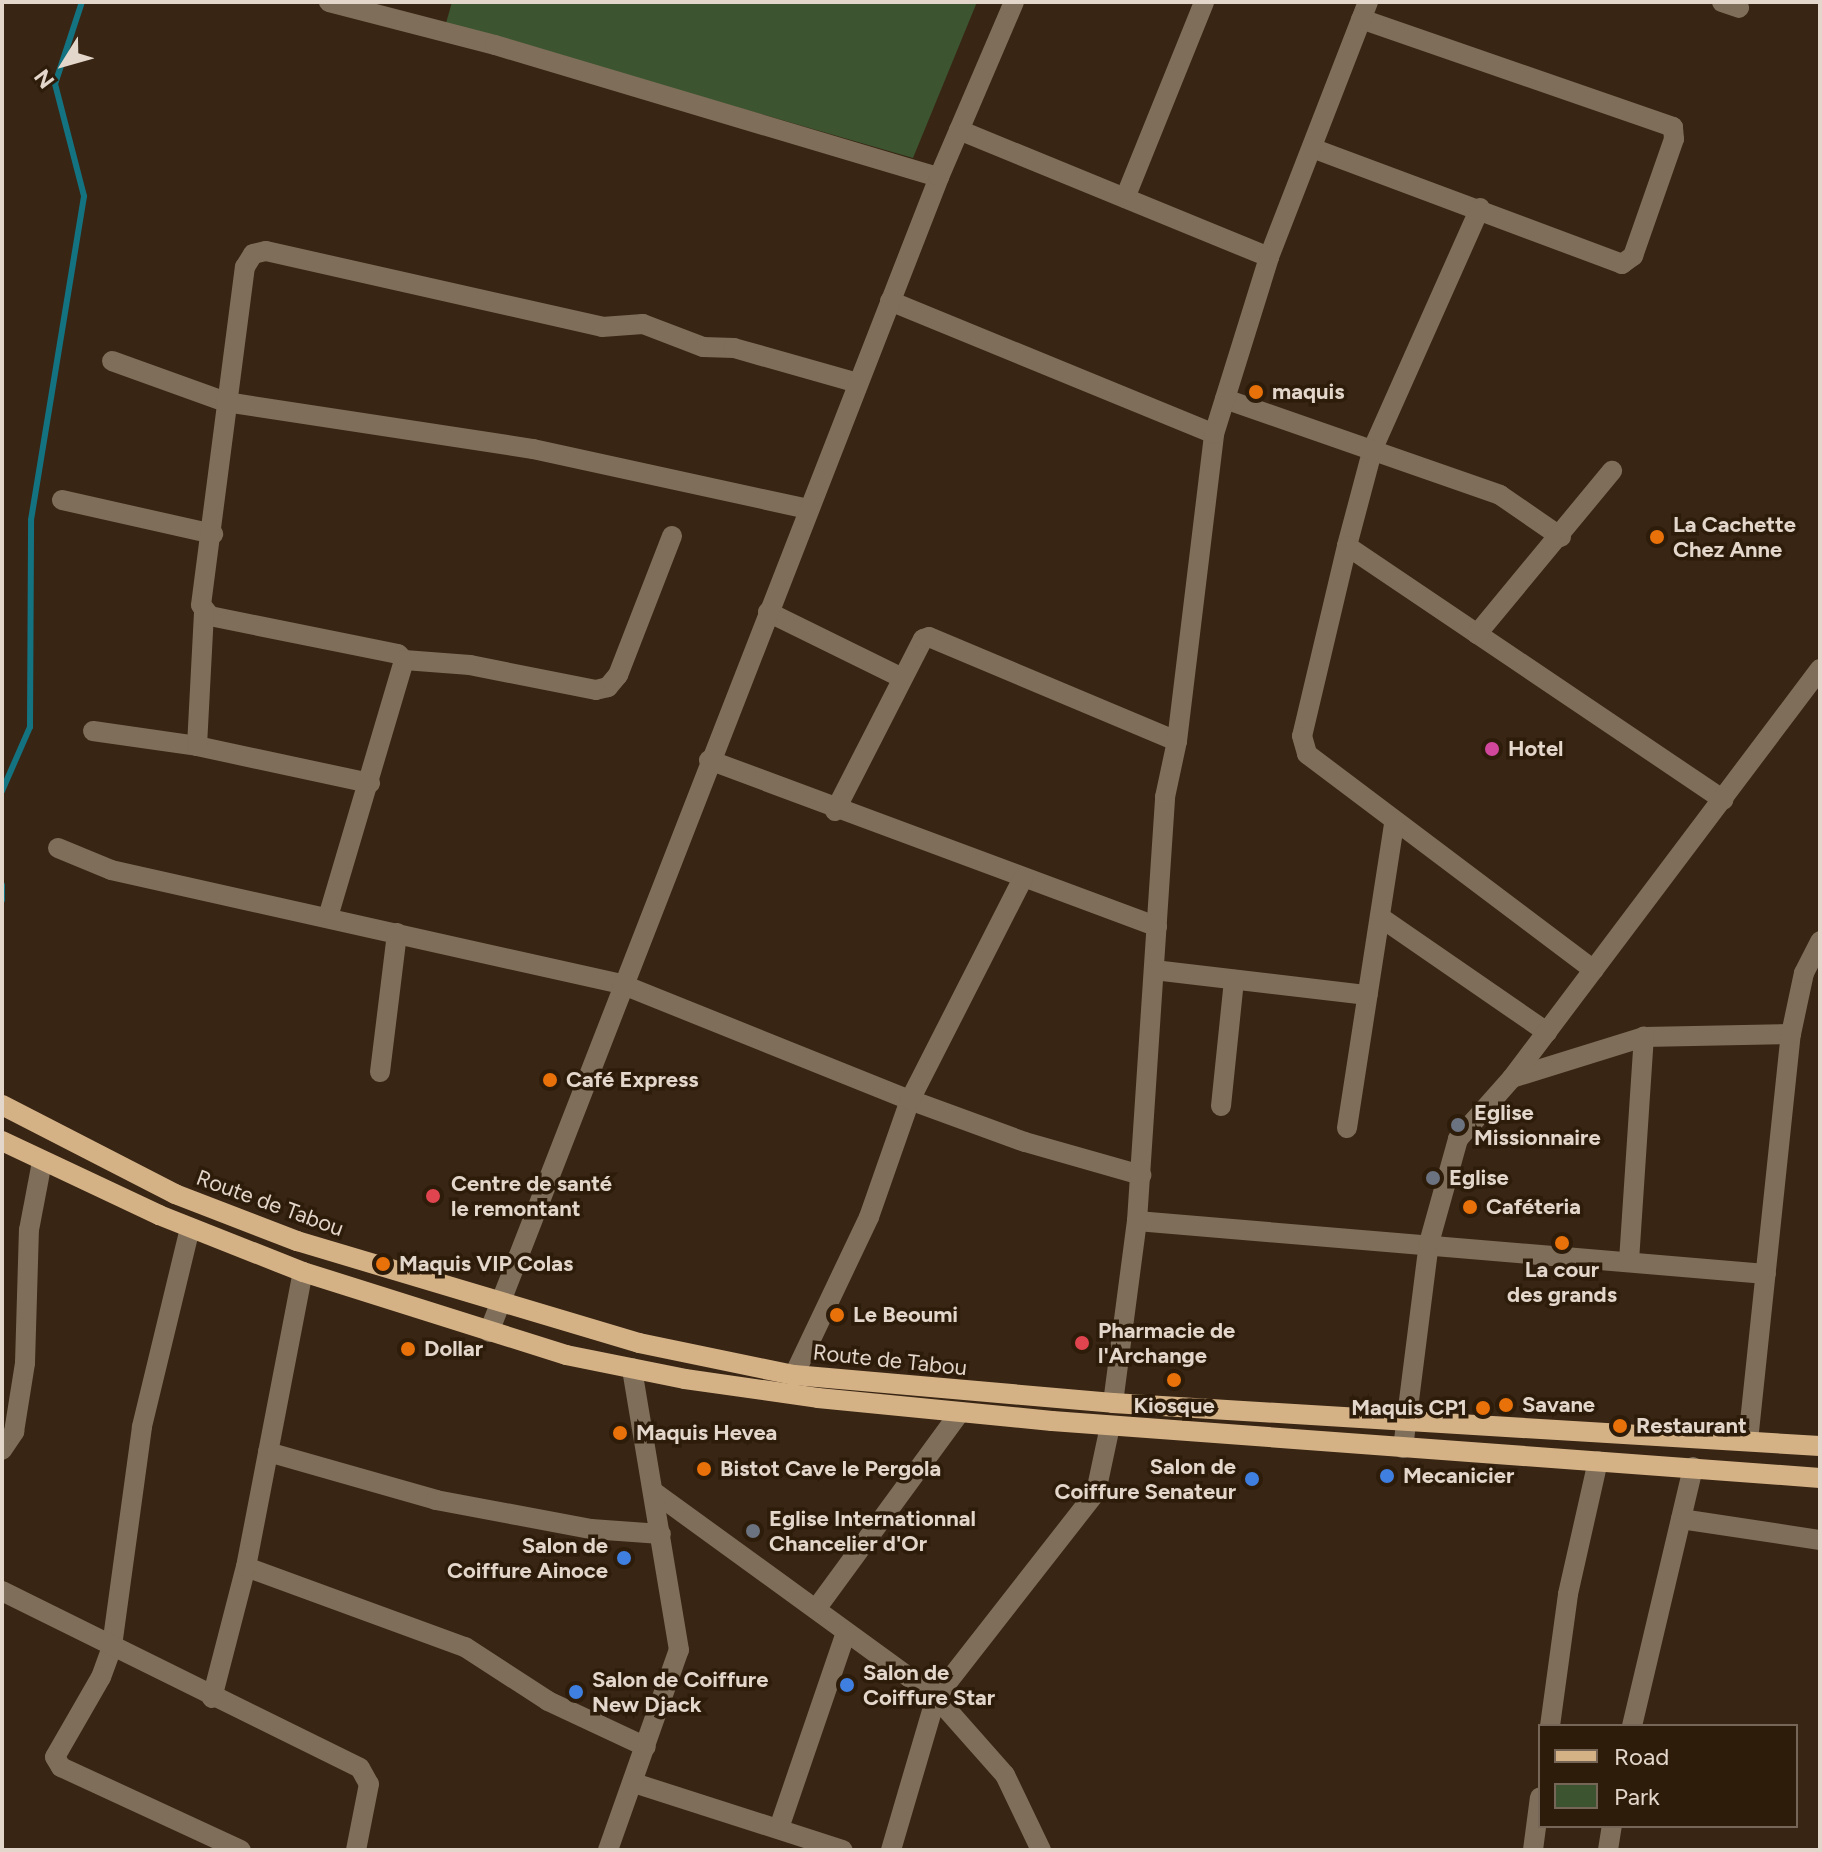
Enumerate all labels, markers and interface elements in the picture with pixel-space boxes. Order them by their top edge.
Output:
north arrow [24,24,104,104]
text: N [29,64,60,94]
place label: maquis [1272,379,1344,405]
marker: maquis [1247,383,1265,401]
place label: La Cachette Chez Anne [1673,511,1796,562]
marker: La Cachette Chez Anne [1648,528,1666,546]
place label: Hotel [1508,736,1564,762]
marker: Hotel [1483,740,1501,758]
place label: Café Express [566,1067,699,1093]
marker: Café Express [541,1071,559,1089]
place label: Eglise Missionnaire [1474,1099,1601,1150]
marker: Eglise Missionnaire [1449,1116,1467,1134]
street label: Route de Tabou [193,1164,347,1242]
place label: Eglise [1449,1165,1509,1191]
marker: Eglise [1424,1169,1442,1187]
place label: Centre de santé le remontant [451,1170,612,1222]
marker: Centre de santé le remontant [422,1185,444,1207]
place label: Caféteria [1486,1194,1581,1220]
marker: Caféteria [1461,1198,1479,1216]
marker: La cour des grands [1553,1234,1571,1252]
place label: Maquis VIP Colas [399,1251,573,1277]
marker: Maquis VIP Colas [374,1255,392,1273]
place label: La cour des grands [1507,1256,1617,1308]
place label: Le Beoumi [853,1302,958,1328]
marker: Le Beoumi [828,1306,846,1324]
place label: Pharmacie de l'Archange [1098,1317,1235,1368]
marker: Pharmacie de l'Archange [1073,1334,1091,1352]
place label: Dollar [424,1336,483,1362]
street label: Route de Tabou [812,1339,968,1381]
marker: Dollar [399,1340,417,1358]
marker: Kiosque [1165,1371,1183,1389]
place label: Savane [1522,1392,1595,1418]
place label: Kiosque [1133,1393,1215,1419]
place label: Maquis CP1 [1351,1395,1467,1421]
marker: Savane [1497,1396,1515,1414]
marker: Maquis CP1 [1474,1399,1492,1417]
place label: Restaurant [1636,1413,1747,1439]
marker: Restaurant [1611,1417,1629,1435]
place label: Maquis Hevea [636,1420,777,1446]
marker: Maquis Hevea [611,1424,629,1442]
place label: Salon de Coiffure Senateur [1055,1453,1236,1504]
place label: Bistot Cave le Pergola [720,1456,941,1482]
marker: Bistot Cave le Pergola [695,1460,713,1478]
place label: Mecanicier [1403,1463,1514,1489]
marker: Mecanicier [1378,1467,1396,1485]
marker: Salon de Coiffure Senateur [1243,1470,1261,1488]
place label: Eglise Internationnal Chancelier d'Or [769,1505,976,1556]
marker: Eglise Internationnal Chancelier d'Or [744,1522,762,1540]
place label: Salon de Coiffure Ainoce [447,1532,608,1584]
marker: Salon de Coiffure Ainoce [615,1549,633,1567]
place label: Salon de Coiffure Star [863,1659,995,1710]
place label: Salon de Coiffure New Djack [592,1666,768,1718]
marker: Salon de Coiffure Star [838,1676,856,1694]
marker: Salon de Coiffure New Djack [567,1683,585,1701]
legend [1538,1724,1798,1828]
text: Road [1614,1742,1669,1771]
text: Park [1614,1782,1660,1811]

